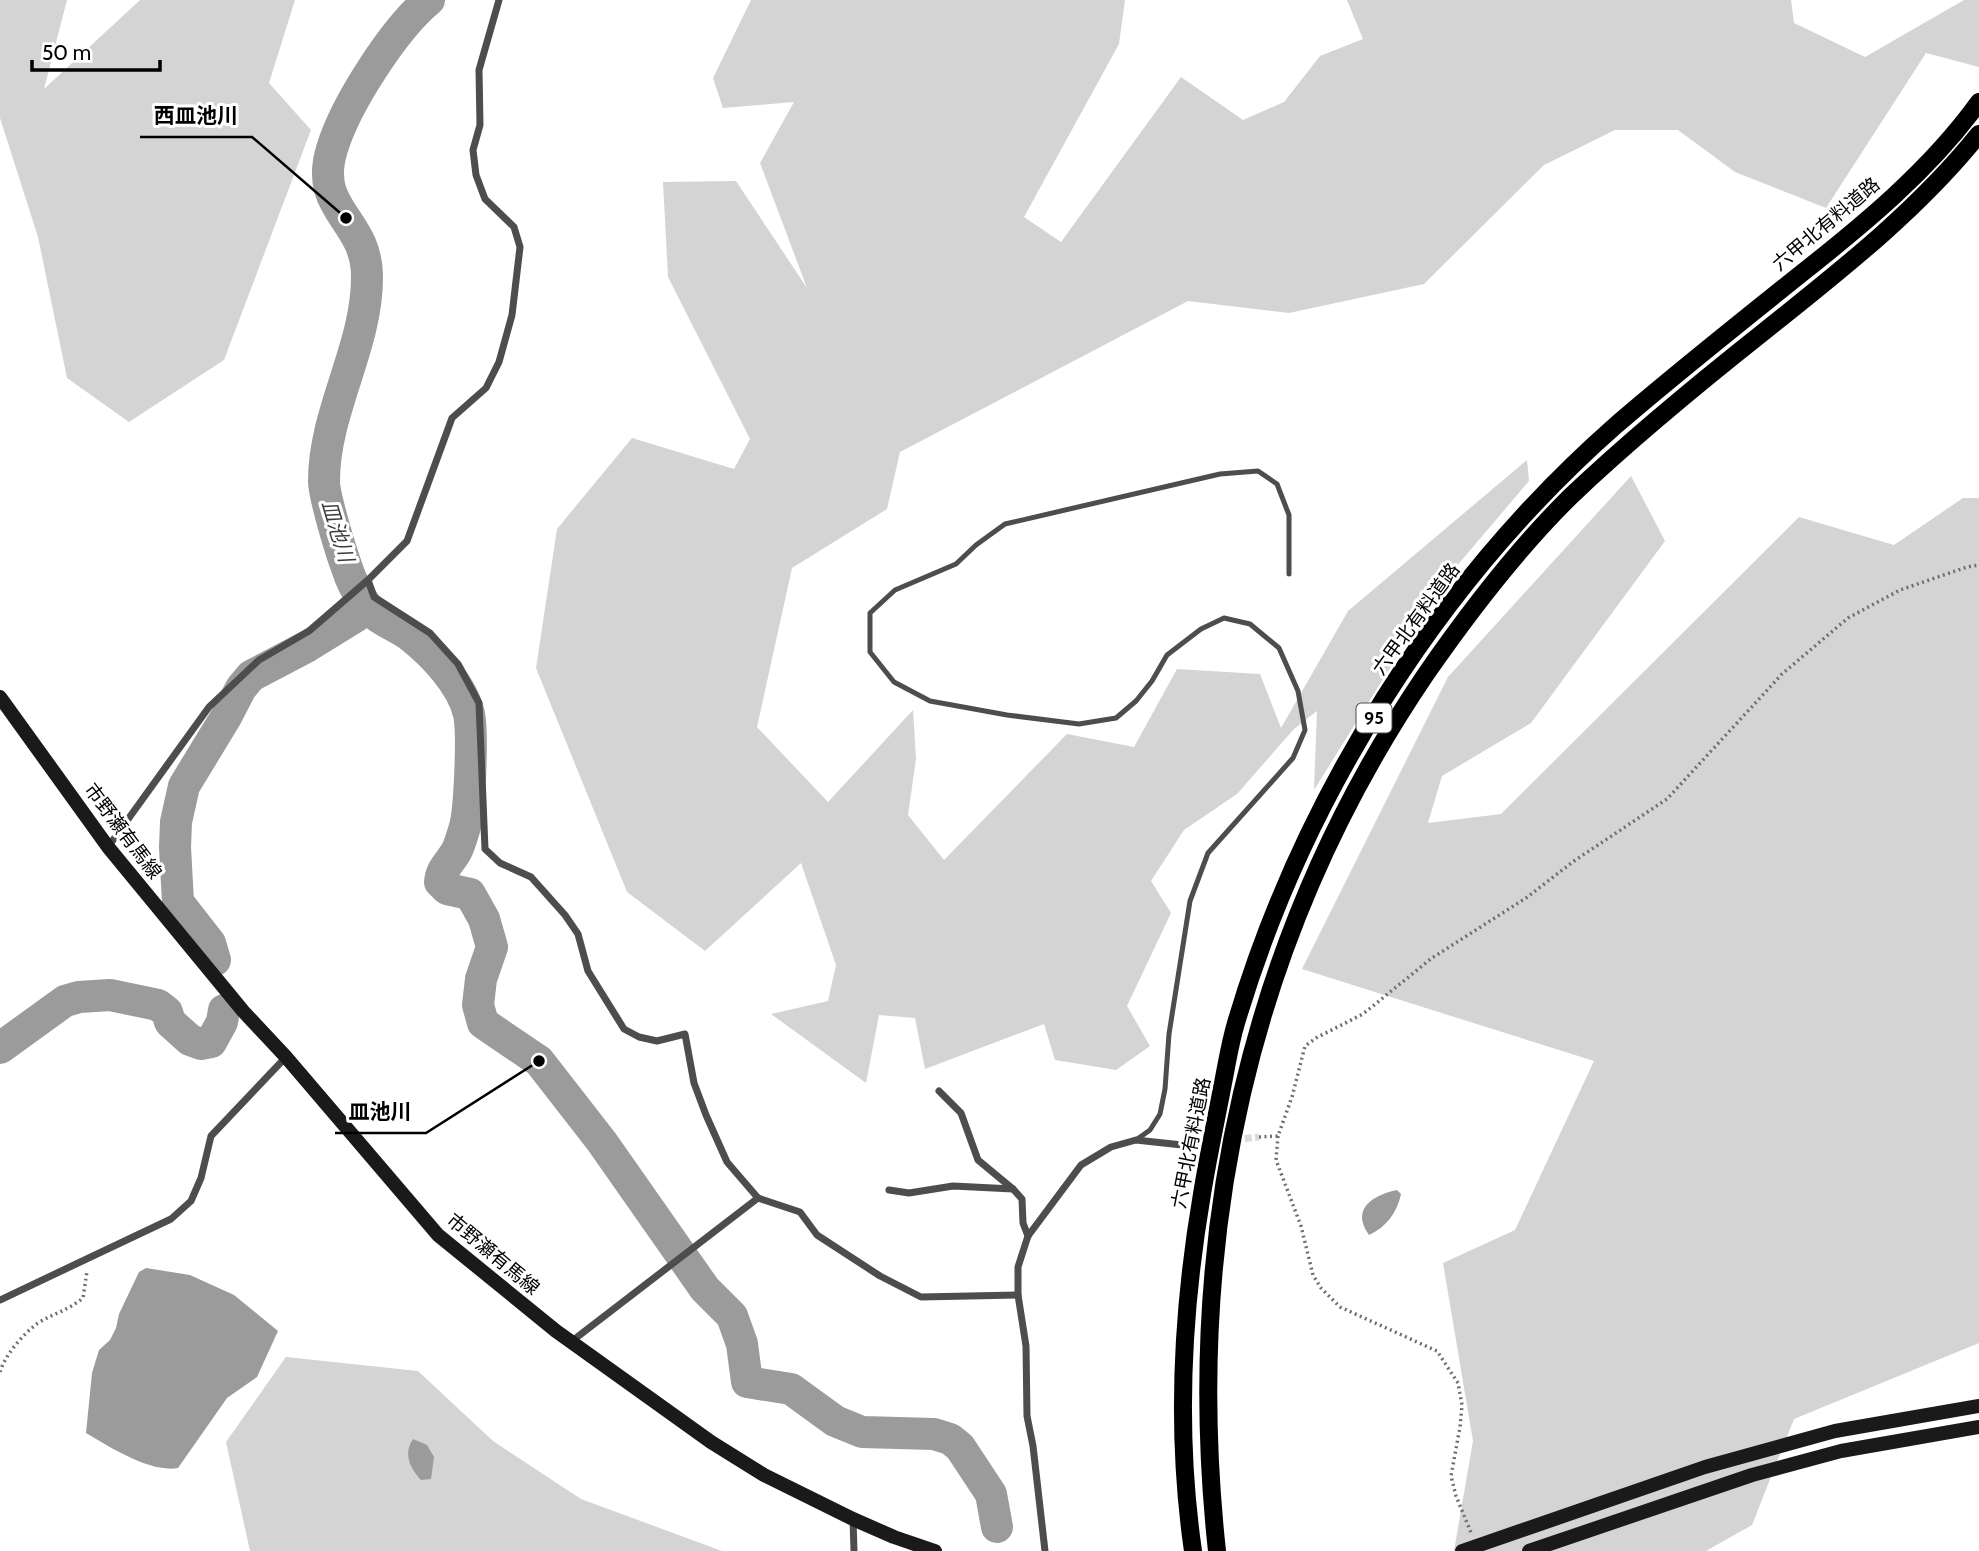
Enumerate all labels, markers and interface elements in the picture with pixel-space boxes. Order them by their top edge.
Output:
scale bar [32,28,159,72]
text: 50 m [42,40,91,65]
callout: 西皿池川 [140,95,252,137]
text: 西皿池川 [154,103,238,128]
street label: 六甲北有料道路 [1768,172,1884,276]
water label: 皿池川 [317,497,360,567]
street label: 六甲北有料道路 [1368,558,1464,680]
road number: 95 [1356,704,1392,732]
street label: 市野瀬有馬線 [80,779,166,883]
street label: 六甲北有料道路 [1167,1076,1215,1210]
callout: 皿池川 [335,1091,426,1133]
text: 皿池川 [349,1099,412,1124]
street label: 市野瀬有馬線 [442,1209,544,1299]

